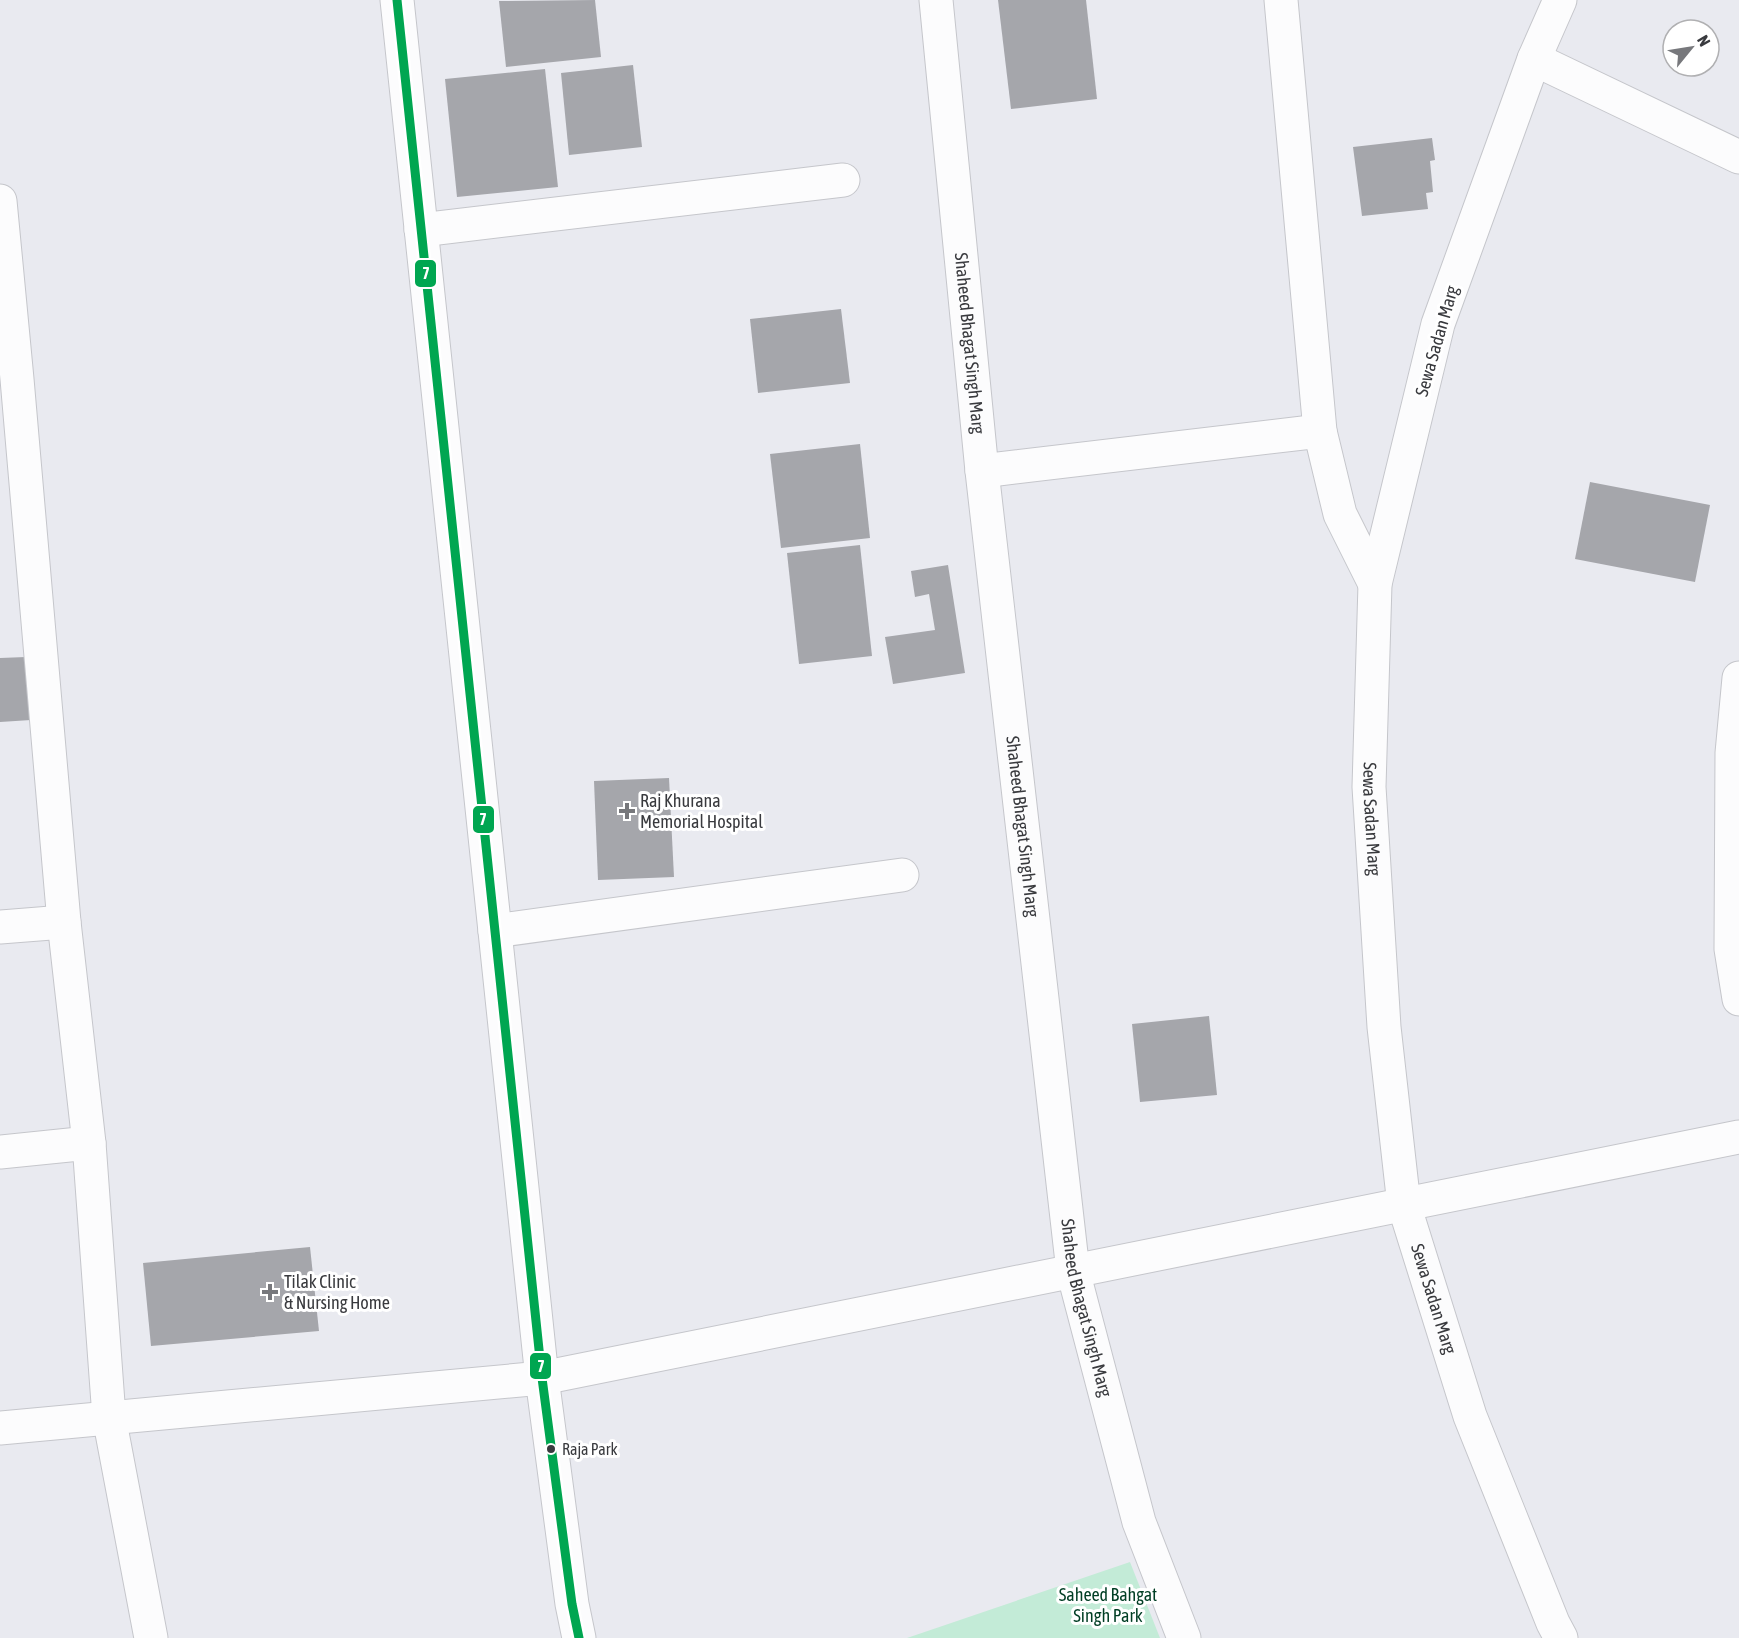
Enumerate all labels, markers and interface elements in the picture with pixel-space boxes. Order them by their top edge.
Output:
north arrow [1661,18,1721,78]
text: N [1694,32,1714,49]
street label: Shaheed Bhagat Singh Marg [951,252,989,435]
line badge: 7 [414,259,437,288]
text: 7 [422,264,430,282]
street label: Sewa Sadan Marg [1411,283,1462,399]
street label: Shaheed Bhagat Singh Marg [1002,735,1044,918]
street label: Sewa Sadan Marg [1359,762,1386,877]
place label: Raj Khurana Memorial Hospital [640,790,763,832]
marker: Raj Khurana Memorial Hospital [618,802,636,820]
line badge: 7 [472,805,495,834]
text: 7 [479,810,487,828]
street label: Shaheed Bhagat Singh Marg [1057,1218,1117,1399]
street label: Sewa Sadan Marg [1407,1241,1461,1357]
place label: Tilak Clinic & Nursing Home [284,1271,390,1313]
marker: Tilak Clinic & Nursing Home [261,1283,279,1301]
line badge: 7 [529,1352,552,1380]
text: 7 [537,1357,545,1375]
place label: Raja Park [562,1440,617,1459]
marker: Raja Park [545,1443,557,1455]
park label: Saheed Bahgat Singh Park [1059,1584,1157,1626]

